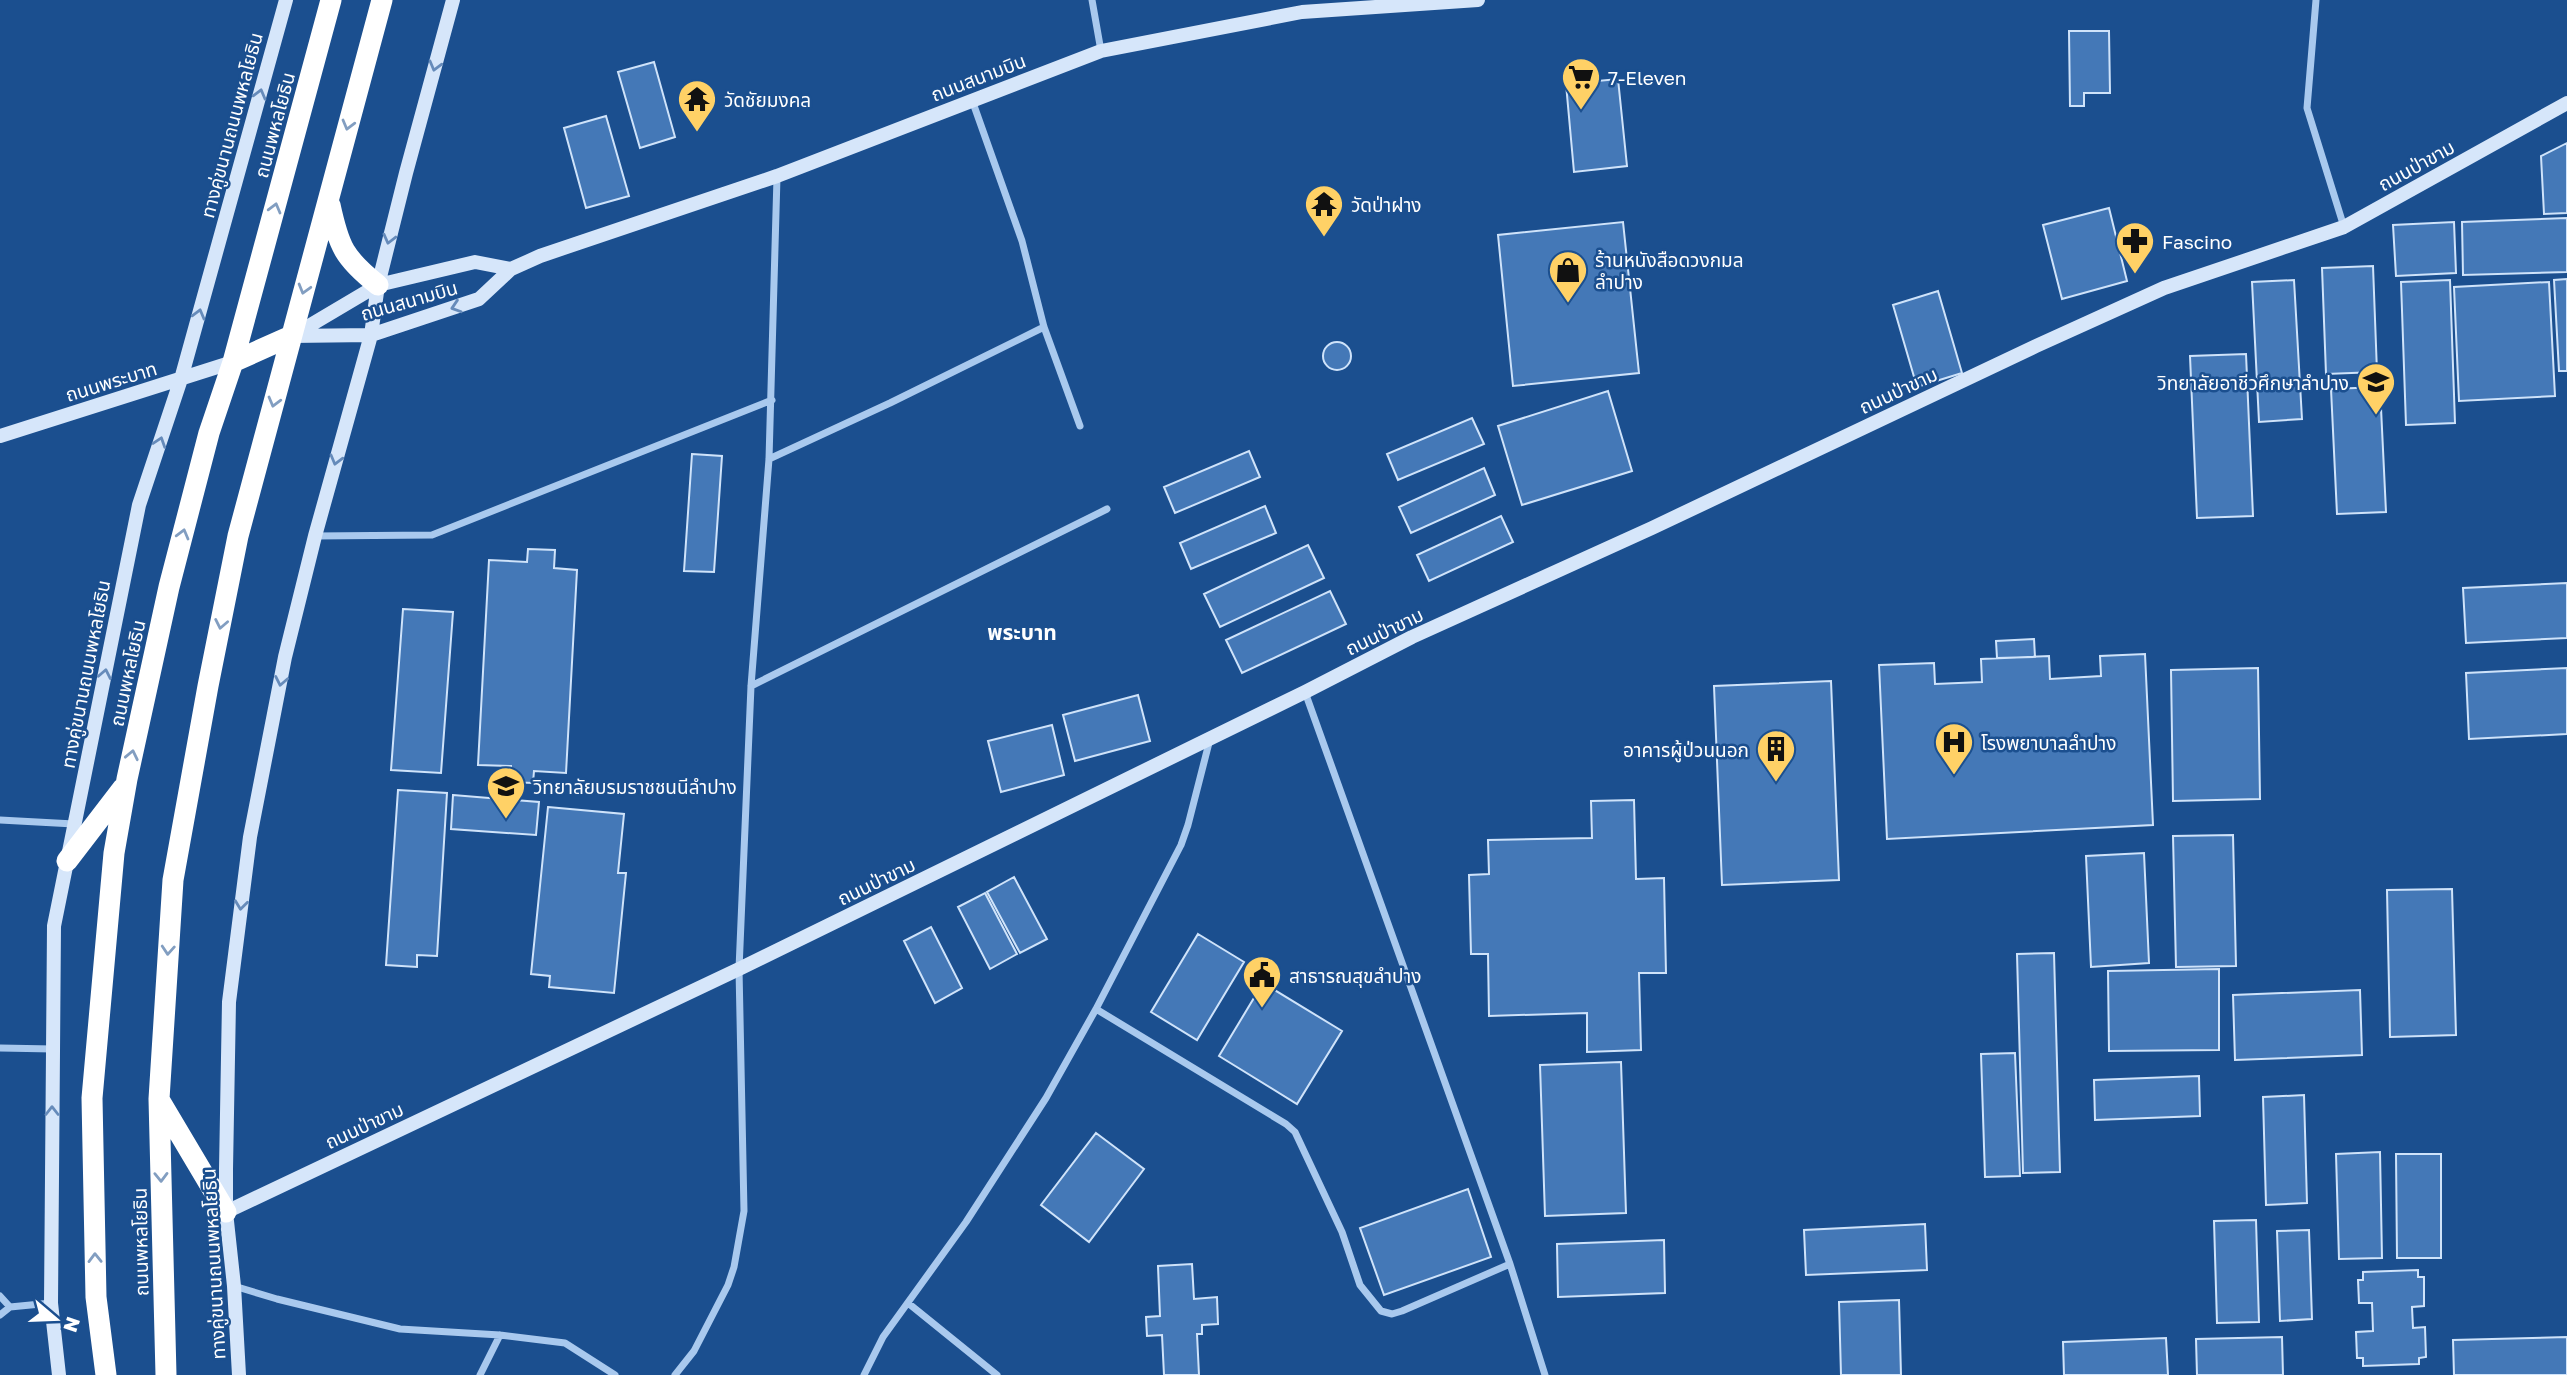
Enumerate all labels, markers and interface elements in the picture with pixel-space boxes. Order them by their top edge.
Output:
street label: ทางคู่ขนานถนนพหลโยธิน [195,30,269,221]
street label: ถนนสนามบิน [927,48,1029,106]
supermarket icon: 7-Eleven [1560,56,1602,111]
one-way arrow [429,60,443,72]
place label: 7-Eleven [1608,66,1686,89]
street label: ถนนพหลโยธิน [249,70,299,180]
temple icon: วัดชัยมงคล [676,78,718,133]
one-way arrow [251,88,266,100]
place label: วัดชัยมงคล [724,88,811,111]
one-way arrow [342,119,357,131]
street label: ถนนป่าขาม [2374,135,2458,195]
temple icon: วัดป่าฝาง [1303,183,1345,238]
place label: วัดป่าฝาง [1351,193,1422,216]
one-way arrow [267,202,281,214]
pharmacy icon: Fascino [2114,220,2156,275]
place label: Fascino [2162,230,2232,253]
one-way arrow [383,233,398,245]
place label: ร้านหนังสือดวงกมล ลำปาง [1595,248,1744,293]
shop icon: ร้านหนังสือดวงกมล ลำปาง [1547,249,1589,304]
street label: ถนนสนามบิน [358,275,460,325]
one-way arrow [298,283,312,295]
one-way arrow [450,299,462,313]
one-way arrow [191,308,205,320]
street label: ถนนพระบาท [62,356,160,406]
school or university icon: วิทยาลัยอาชีวศึกษาลำปาง [2355,361,2397,416]
street label: ถนนป่าขาม [1855,362,1941,418]
place label: วิทยาลัยอาชีวศึกษาลำปาง [2157,371,2349,394]
one-way arrow [267,396,282,408]
one-way arrow [152,436,166,449]
one-way arrow [330,454,345,466]
one-way arrow [175,528,189,540]
street label: ทางคู่ขนานถนนพหลโยธิน [55,578,116,770]
street label: ถนนป่าขาม [1341,602,1427,660]
street label: ถนนพหลโยธิน [104,618,150,728]
one-way arrow [214,618,229,630]
district label: พระบาท [987,619,1057,645]
one-way arrow [96,668,111,680]
one-way arrow [274,675,289,687]
hospital icon: โรงพยาบาลลำปาง [1933,721,1975,776]
building icon: อาคารผู้ป่วนนอก [1755,728,1797,783]
place label: โรงพยาบาลลำปาง [1981,731,2116,754]
place label: อาคารผู้ป่วนนอก [1623,738,1749,763]
one-way arrow [123,749,138,761]
school or university icon: วิทยาลัยบรมราชชนนีลำปาง [485,765,527,820]
place label: วิทยาลัยบรมราชชนนีลำปาง [533,775,737,798]
street label: ถนนป่าขาม [833,852,919,910]
one-way arrow [234,899,249,911]
one-way arrow [161,945,176,956]
public building icon: สาธารณสุขลำปาง [1241,954,1283,1009]
place label: สาธารณสุขลำปาง [1289,964,1421,988]
street label: ถนนป่าขาม [321,1097,407,1153]
one-way arrow [45,1106,60,1117]
street label: ทางคู่ขนานถนนพหลโยธิน [197,1168,231,1360]
one-way arrow [153,1172,168,1183]
street label: ถนนพหลโยธิน [128,1188,152,1296]
one-way arrow [87,1253,103,1263]
north arrow [21,1284,91,1354]
text: N [59,1314,86,1335]

